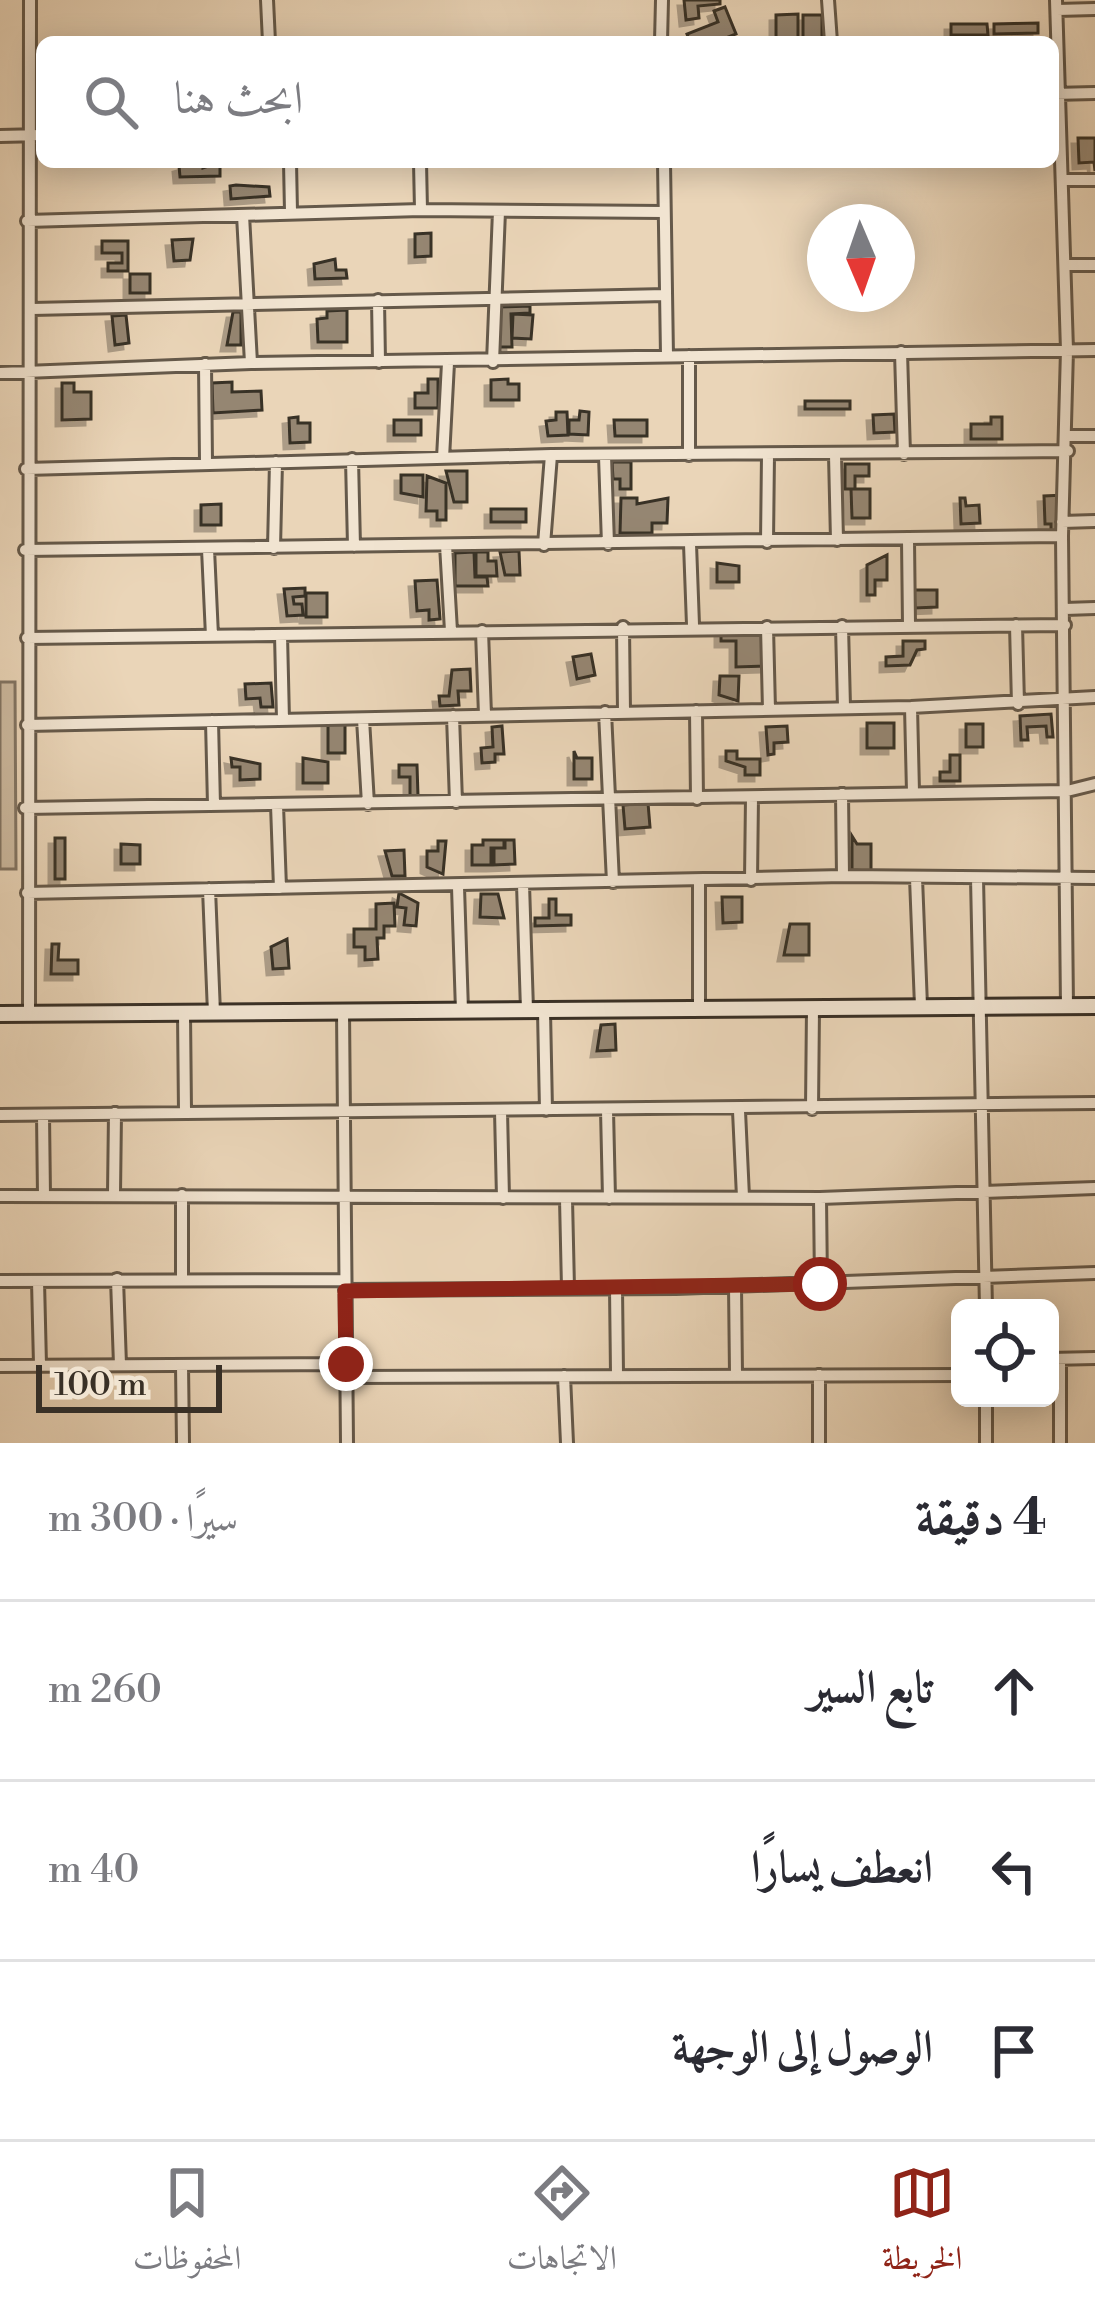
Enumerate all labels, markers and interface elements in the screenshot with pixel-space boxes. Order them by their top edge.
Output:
search box [36,36,1059,168]
icon: search [78,69,144,135]
text: ابحث هنا [174,71,303,128]
north arrow [807,204,915,312]
route start [793,1257,847,1311]
map controls [951,1299,1059,1407]
button: locate [951,1299,1059,1407]
route end [319,1337,373,1391]
scale bar [36,1359,222,1412]
text: 100 m [54,1365,147,1406]
text: 4 دقيقة [916,1487,1047,1551]
text: سيرًا · 300 m [48,1495,238,1544]
icon: ahead [981,1658,1047,1724]
text: تابع السير [808,1660,933,1717]
text: 260 m [48,1666,162,1715]
icon: left [981,1838,1047,1904]
text: انعطف يسارًا [751,1840,933,1897]
text: 40 m [48,1846,139,1895]
icon: arrive [981,2018,1047,2084]
text: الوصول إلى الوجهة [672,2020,933,2077]
tab: المحفوظات [133,2160,241,2290]
tab: الاتجاهات [507,2160,617,2290]
tab: الخريطة [882,2160,962,2290]

